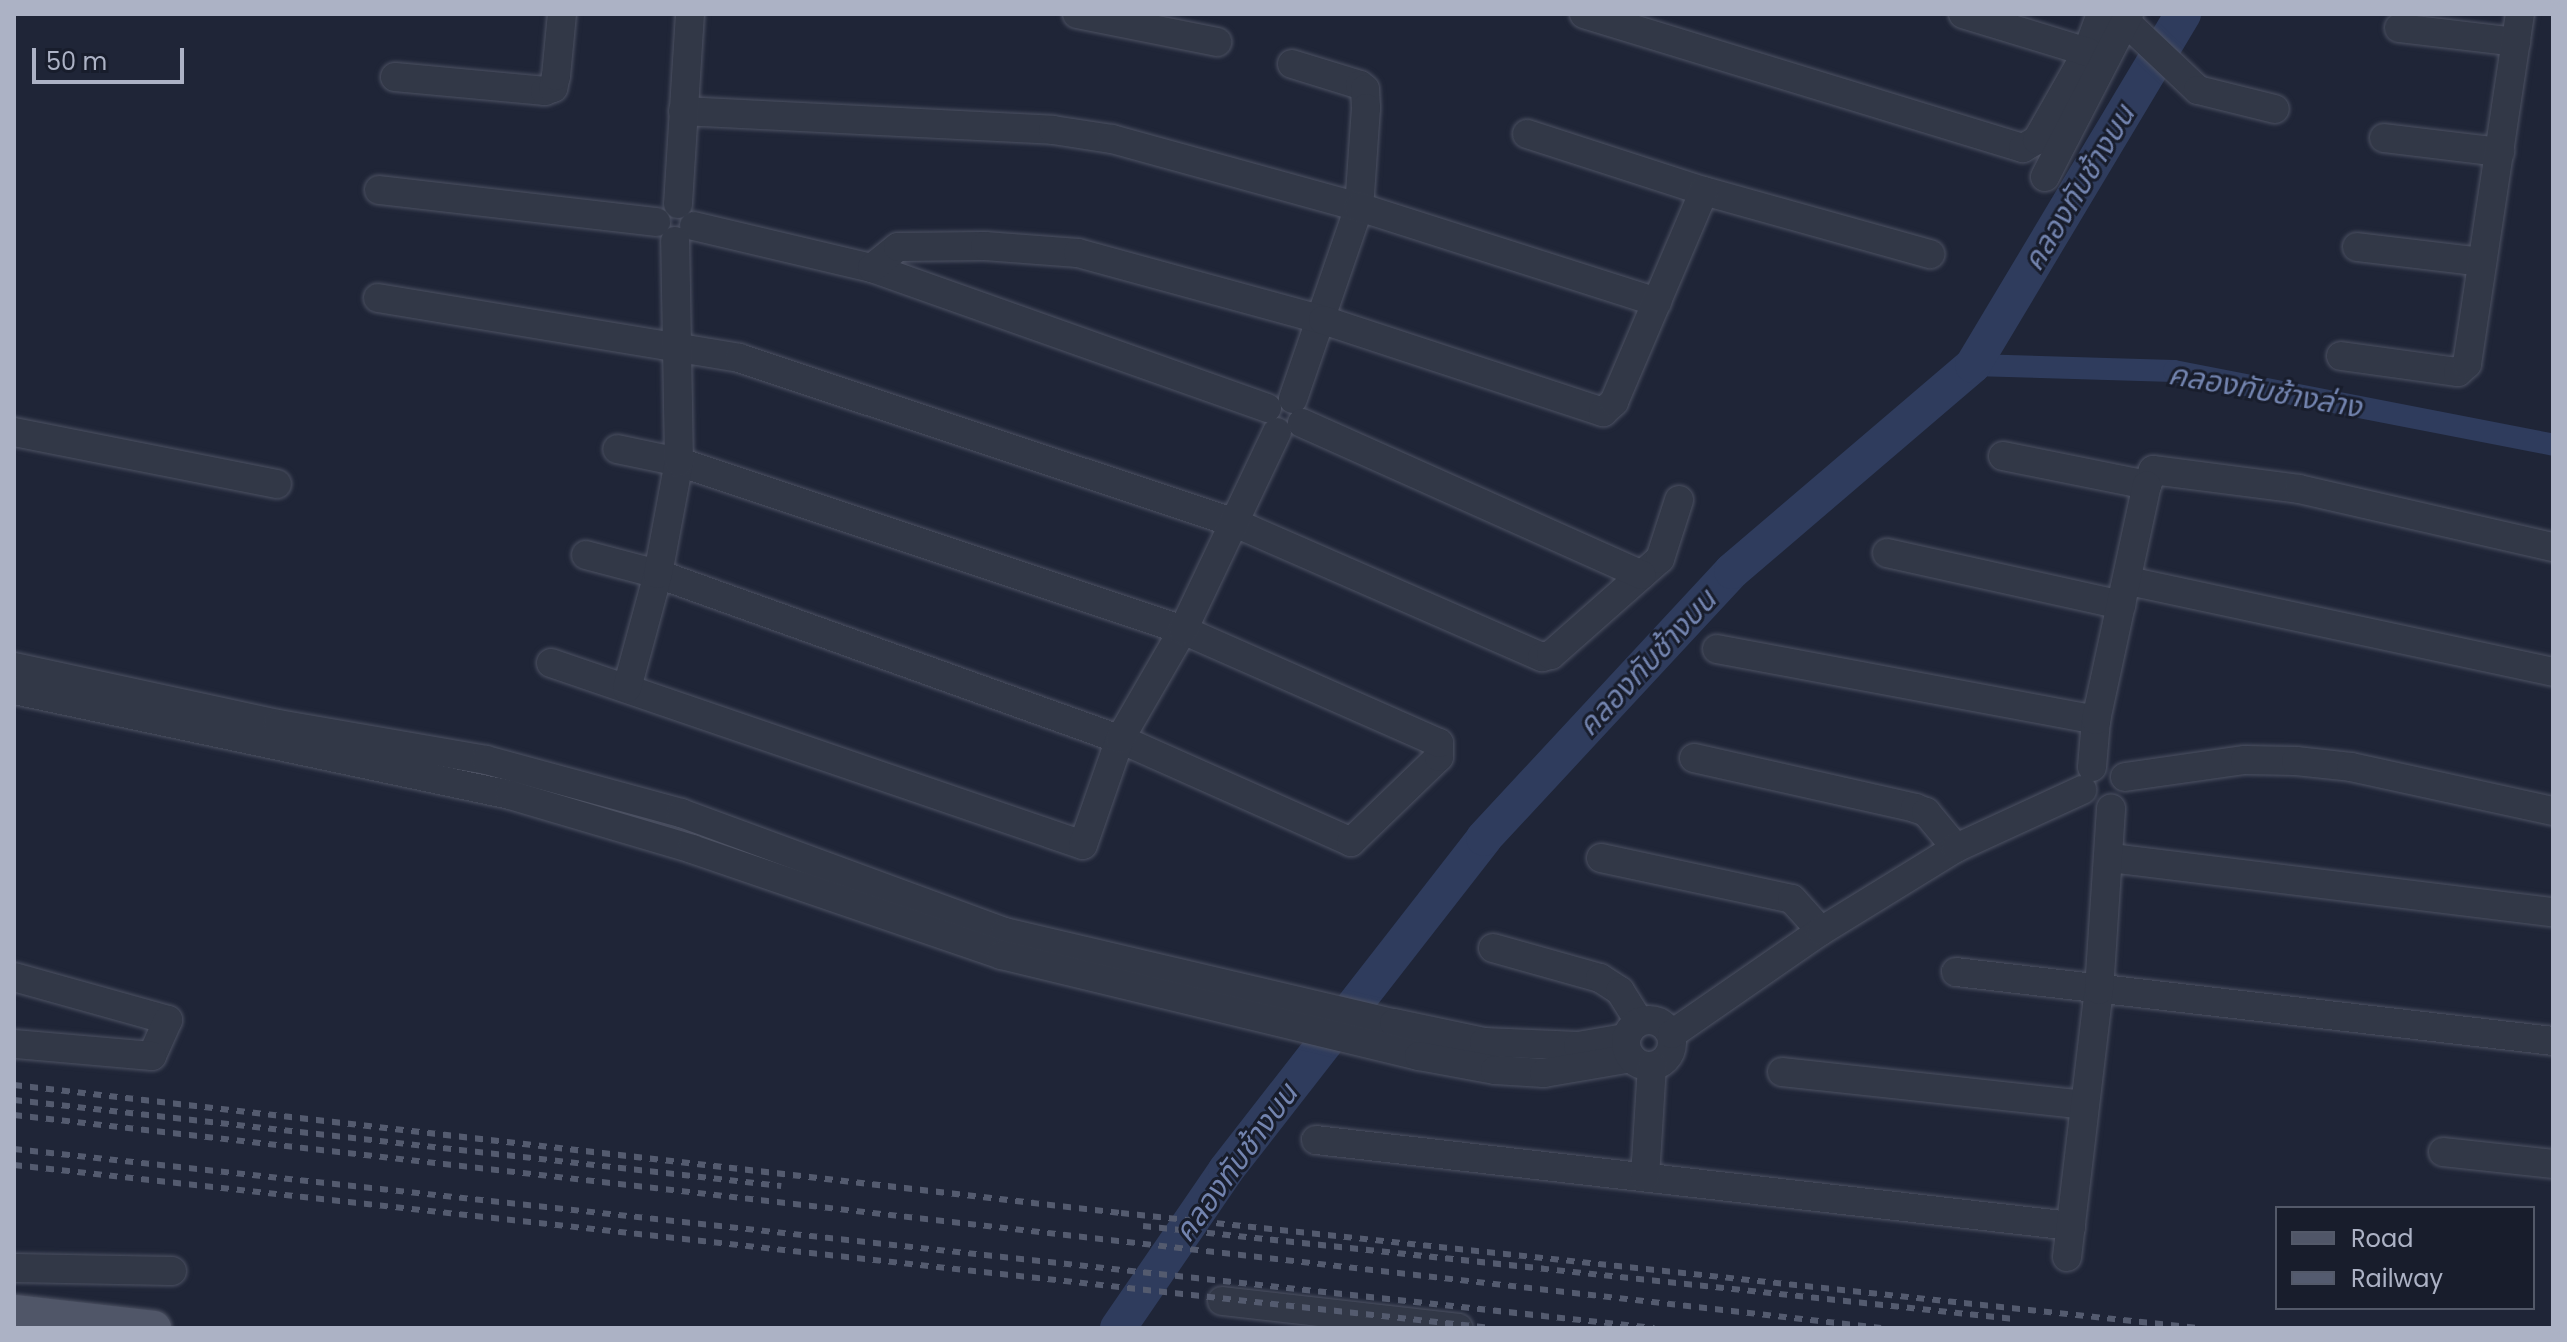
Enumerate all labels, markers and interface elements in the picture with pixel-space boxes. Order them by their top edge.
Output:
scale bar [36,32,188,82]
text: 50 m [46,45,107,78]
water label: คลองทับช้างบน [2016,99,2142,277]
water label: คลองทับช้างล่าง [2166,356,2364,426]
water label: คลองทับช้างบน [1570,582,1724,744]
water label: คลองทับช้างบน [1167,1077,1305,1249]
legend [2275,1206,2535,1310]
text: Road [2351,1222,2413,1255]
text: Railway [2351,1262,2443,1295]

